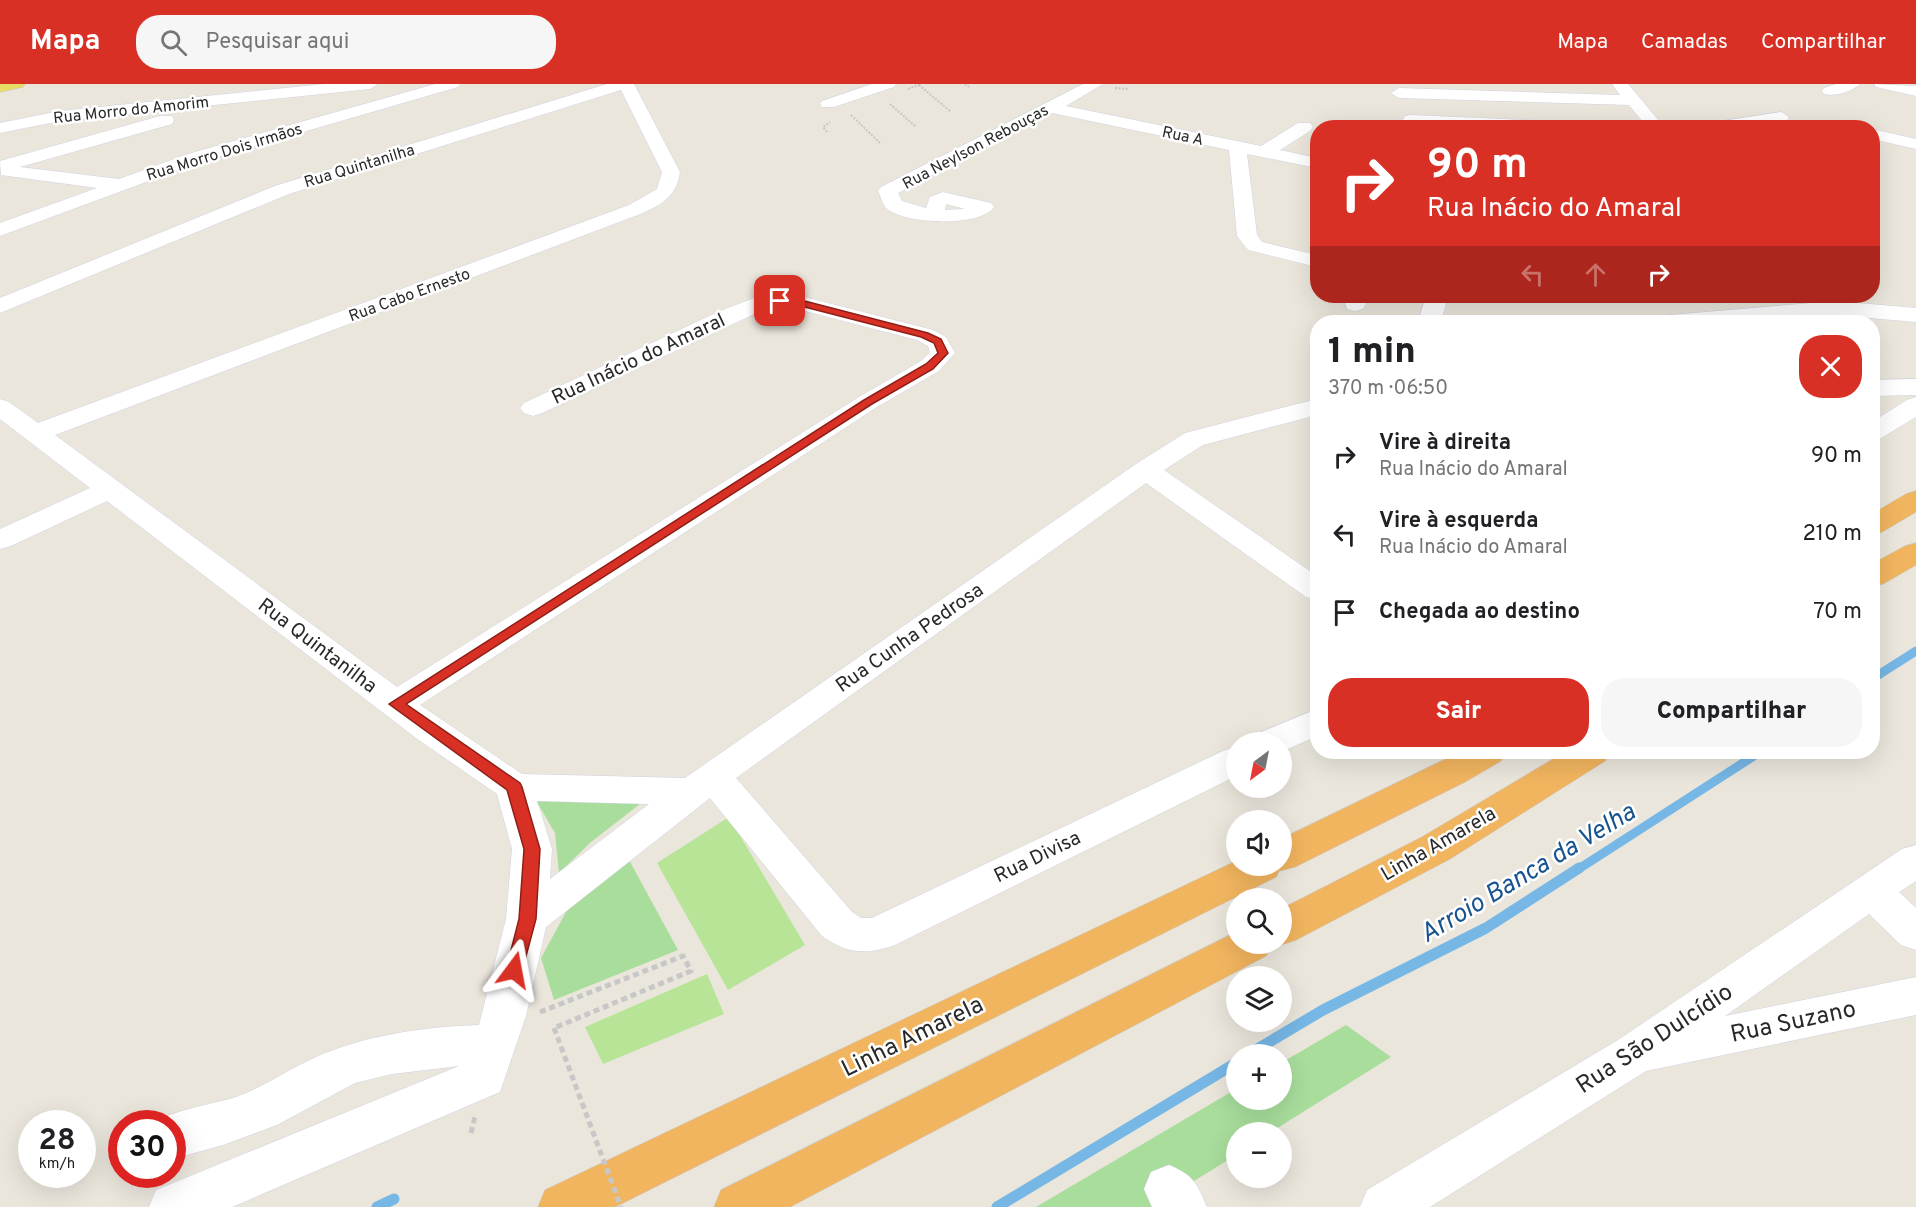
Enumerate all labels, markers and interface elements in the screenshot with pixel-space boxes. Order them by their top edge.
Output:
search box [136,15,556,69]
text: Mapa [30,24,100,60]
icon: search [157,26,190,59]
text: Pesquisar aqui [205,29,349,56]
text: Mapa [1557,29,1608,56]
text: Camadas [1641,29,1728,56]
text: Compartilhar [1761,29,1886,56]
street label: Rua Morro do Amorim [52,93,210,129]
street label: Rua Neylson Rebouças [899,101,1052,195]
street label: Rua Morro Dois Irmãos [144,120,305,186]
street label: Rua A [1160,123,1205,151]
text: 90 m [1427,140,1528,193]
street label: Rua Quintanilha [302,141,417,193]
icon: right [1328,144,1406,222]
text: Rua Inácio do Amaral [1427,192,1682,226]
icon: left [1516,258,1549,291]
icon: ahead [1579,258,1612,291]
icon: right [1642,258,1675,291]
street label: Rua Cabo Ernesto [346,265,473,327]
pin [754,275,805,326]
icon: arrive [763,284,796,317]
street label: Rua Inácio do Amaral [548,308,730,411]
text: 1 min [1328,330,1416,376]
button: close [1799,335,1862,398]
text: 370 m · 06:50 [1328,376,1448,402]
text: Vire à direita [1379,430,1511,457]
icon: right [1328,440,1361,473]
text: 90 m [1811,443,1862,470]
text: Rua Inácio do Amaral [1379,457,1568,483]
text: Vire à esquerda [1379,508,1538,535]
icon: left [1328,518,1361,551]
text: 210 m [1802,521,1862,548]
text: Rua Inácio do Amaral [1379,535,1568,561]
street label: Rua Cunha Pedrosa [831,578,989,699]
street label: Rua Quintanilha [252,593,382,700]
icon: arrive [1328,596,1361,629]
text: Chegada ao destino [1379,599,1580,626]
text: 70 m [1813,599,1862,626]
button: Sair [1328,678,1589,747]
button: Compartilhar [1601,678,1862,747]
north arrow [1226,732,1292,798]
map controls [1226,732,1292,1188]
water label: Arroio Banca da Velha [1414,796,1643,952]
street label: Linha Amarela [1377,801,1501,888]
button: sound [1226,810,1292,876]
street label: Rua Divisa [990,826,1086,890]
button: search [1226,888,1292,954]
position arrow [482,938,546,1002]
button: layers [1226,966,1292,1032]
street label: Rua São Dulcídio [1571,978,1739,1102]
street label: Linha Amarela [837,991,989,1085]
street label: Rua Suzano [1728,995,1859,1051]
button: + [1226,1044,1292,1110]
speed limit sign: 30 [108,1110,186,1188]
button: − [1226,1122,1292,1188]
text: 28 [38,1123,76,1160]
text: km/h [39,1155,75,1174]

